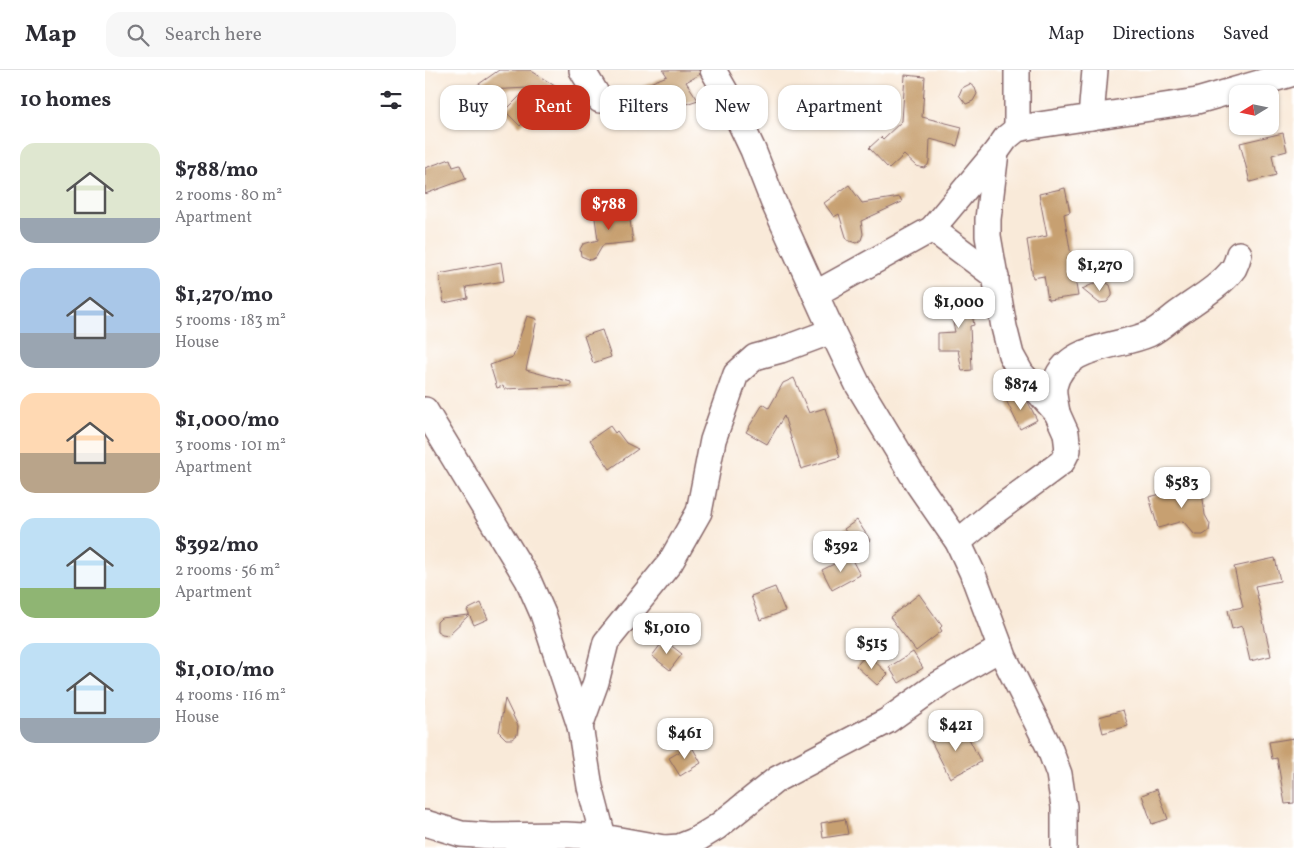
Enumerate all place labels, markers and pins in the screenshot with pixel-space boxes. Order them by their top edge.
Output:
pin: $788 [579,189,639,231]
pin: $1,270 [1059,250,1141,292]
pin: $1,000 [918,286,1000,329]
pin: $874 [991,368,1051,411]
pin: $583 [1152,466,1212,509]
pin: $392 [811,530,871,573]
pin: $1,010 [626,612,708,655]
pin: $515 [842,628,902,670]
pin: $421 [926,710,986,752]
pin: $461 [655,718,715,760]

